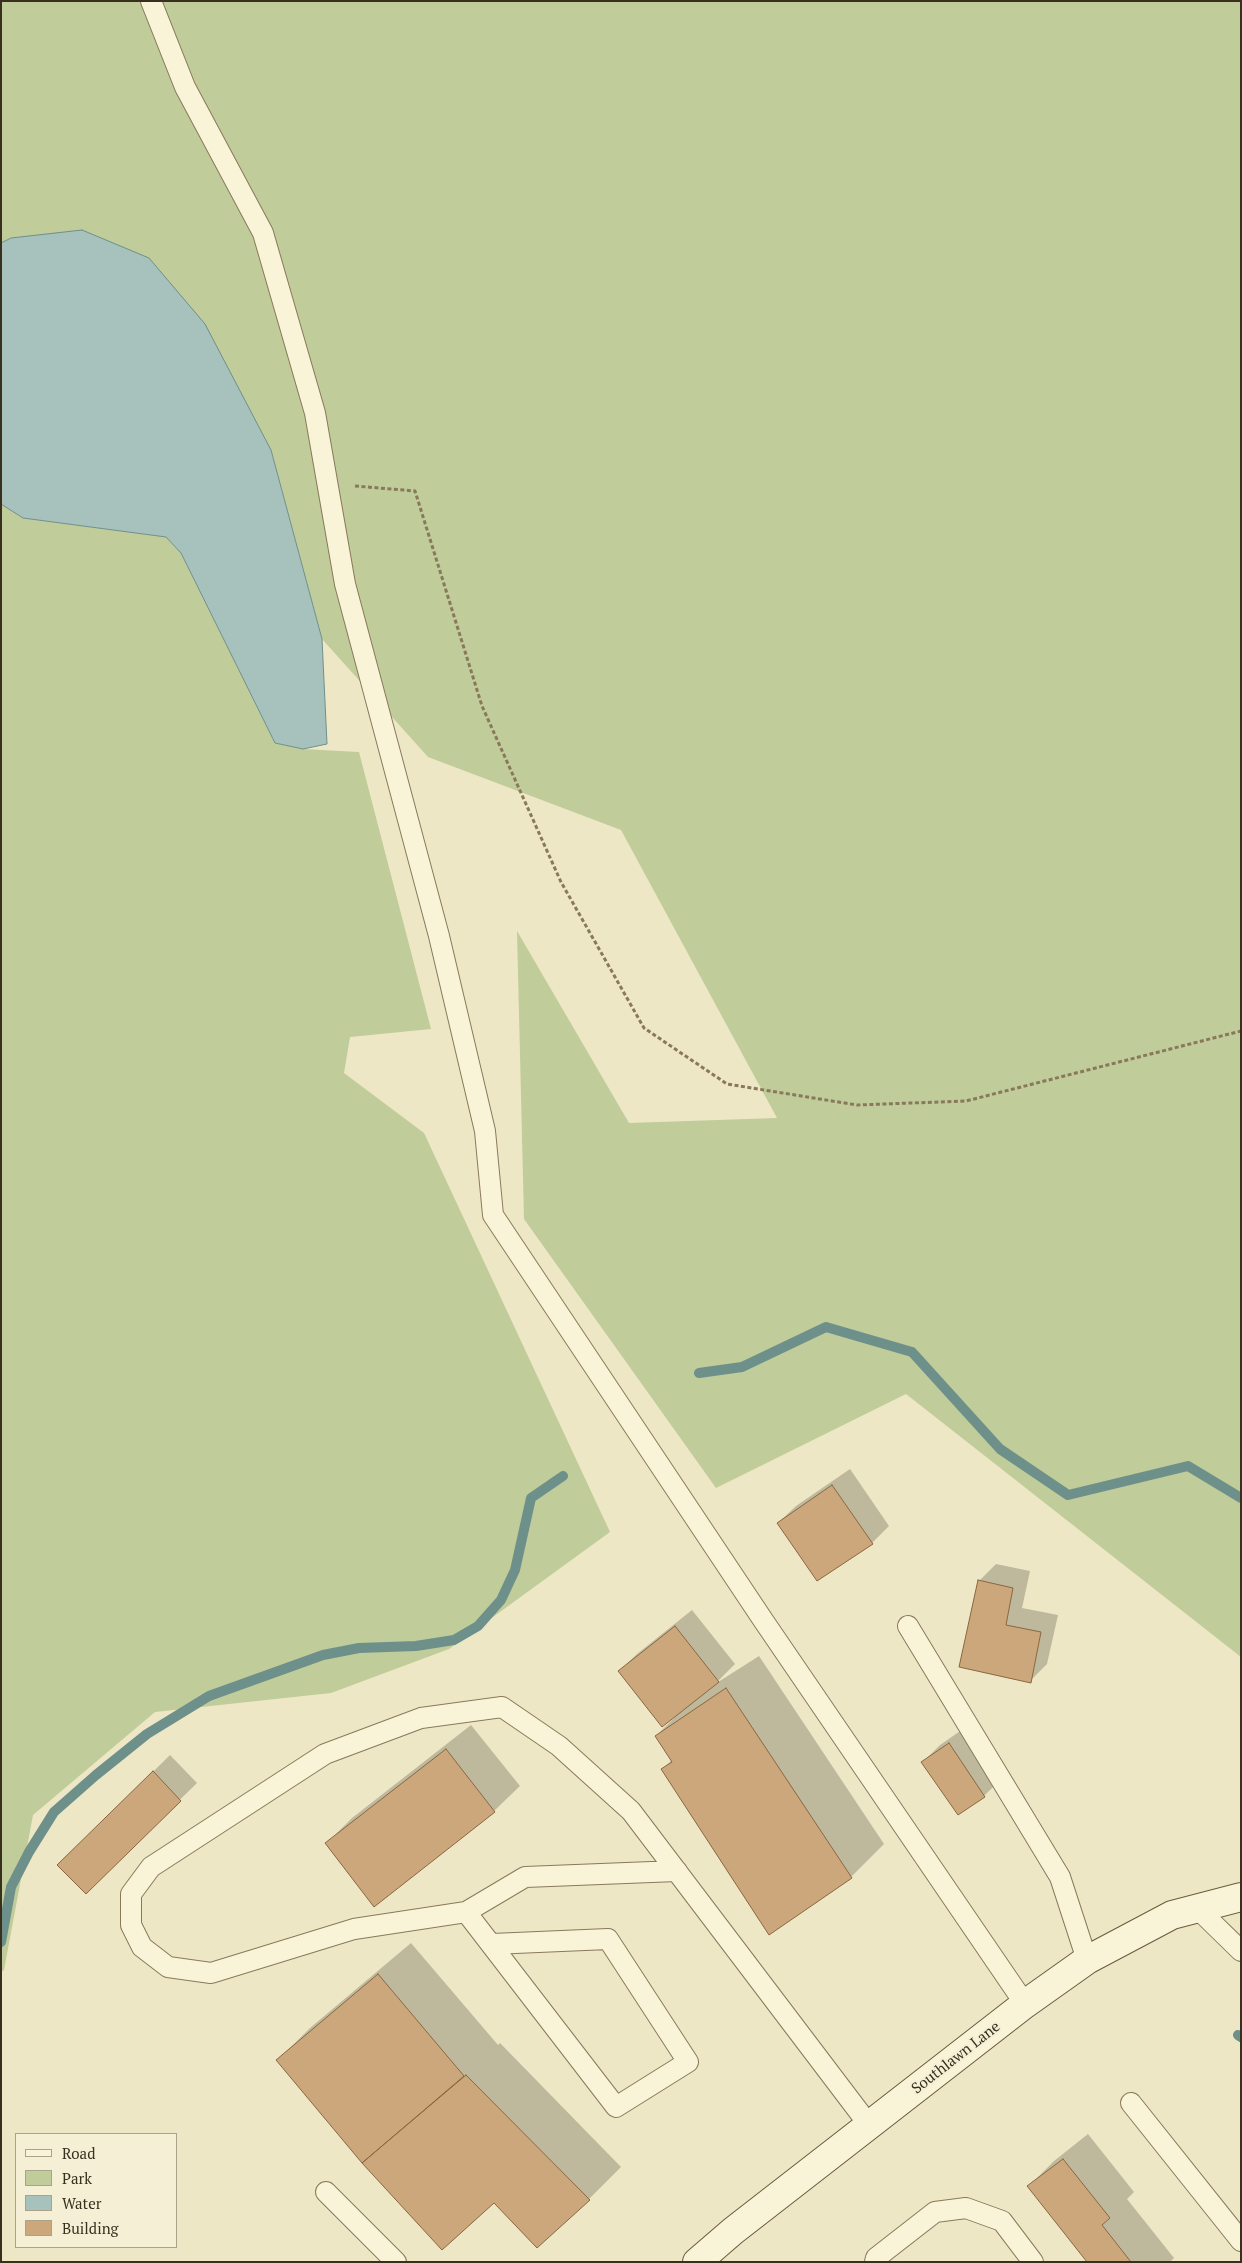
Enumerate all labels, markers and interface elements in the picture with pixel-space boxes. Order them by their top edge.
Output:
street label: Southlawn Lane [908,2018,1004,2098]
legend [15,2133,178,2248]
text: Road [62,2143,95,2163]
text: Park [62,2168,92,2188]
text: Water [62,2193,101,2213]
text: Building [62,2218,119,2238]

